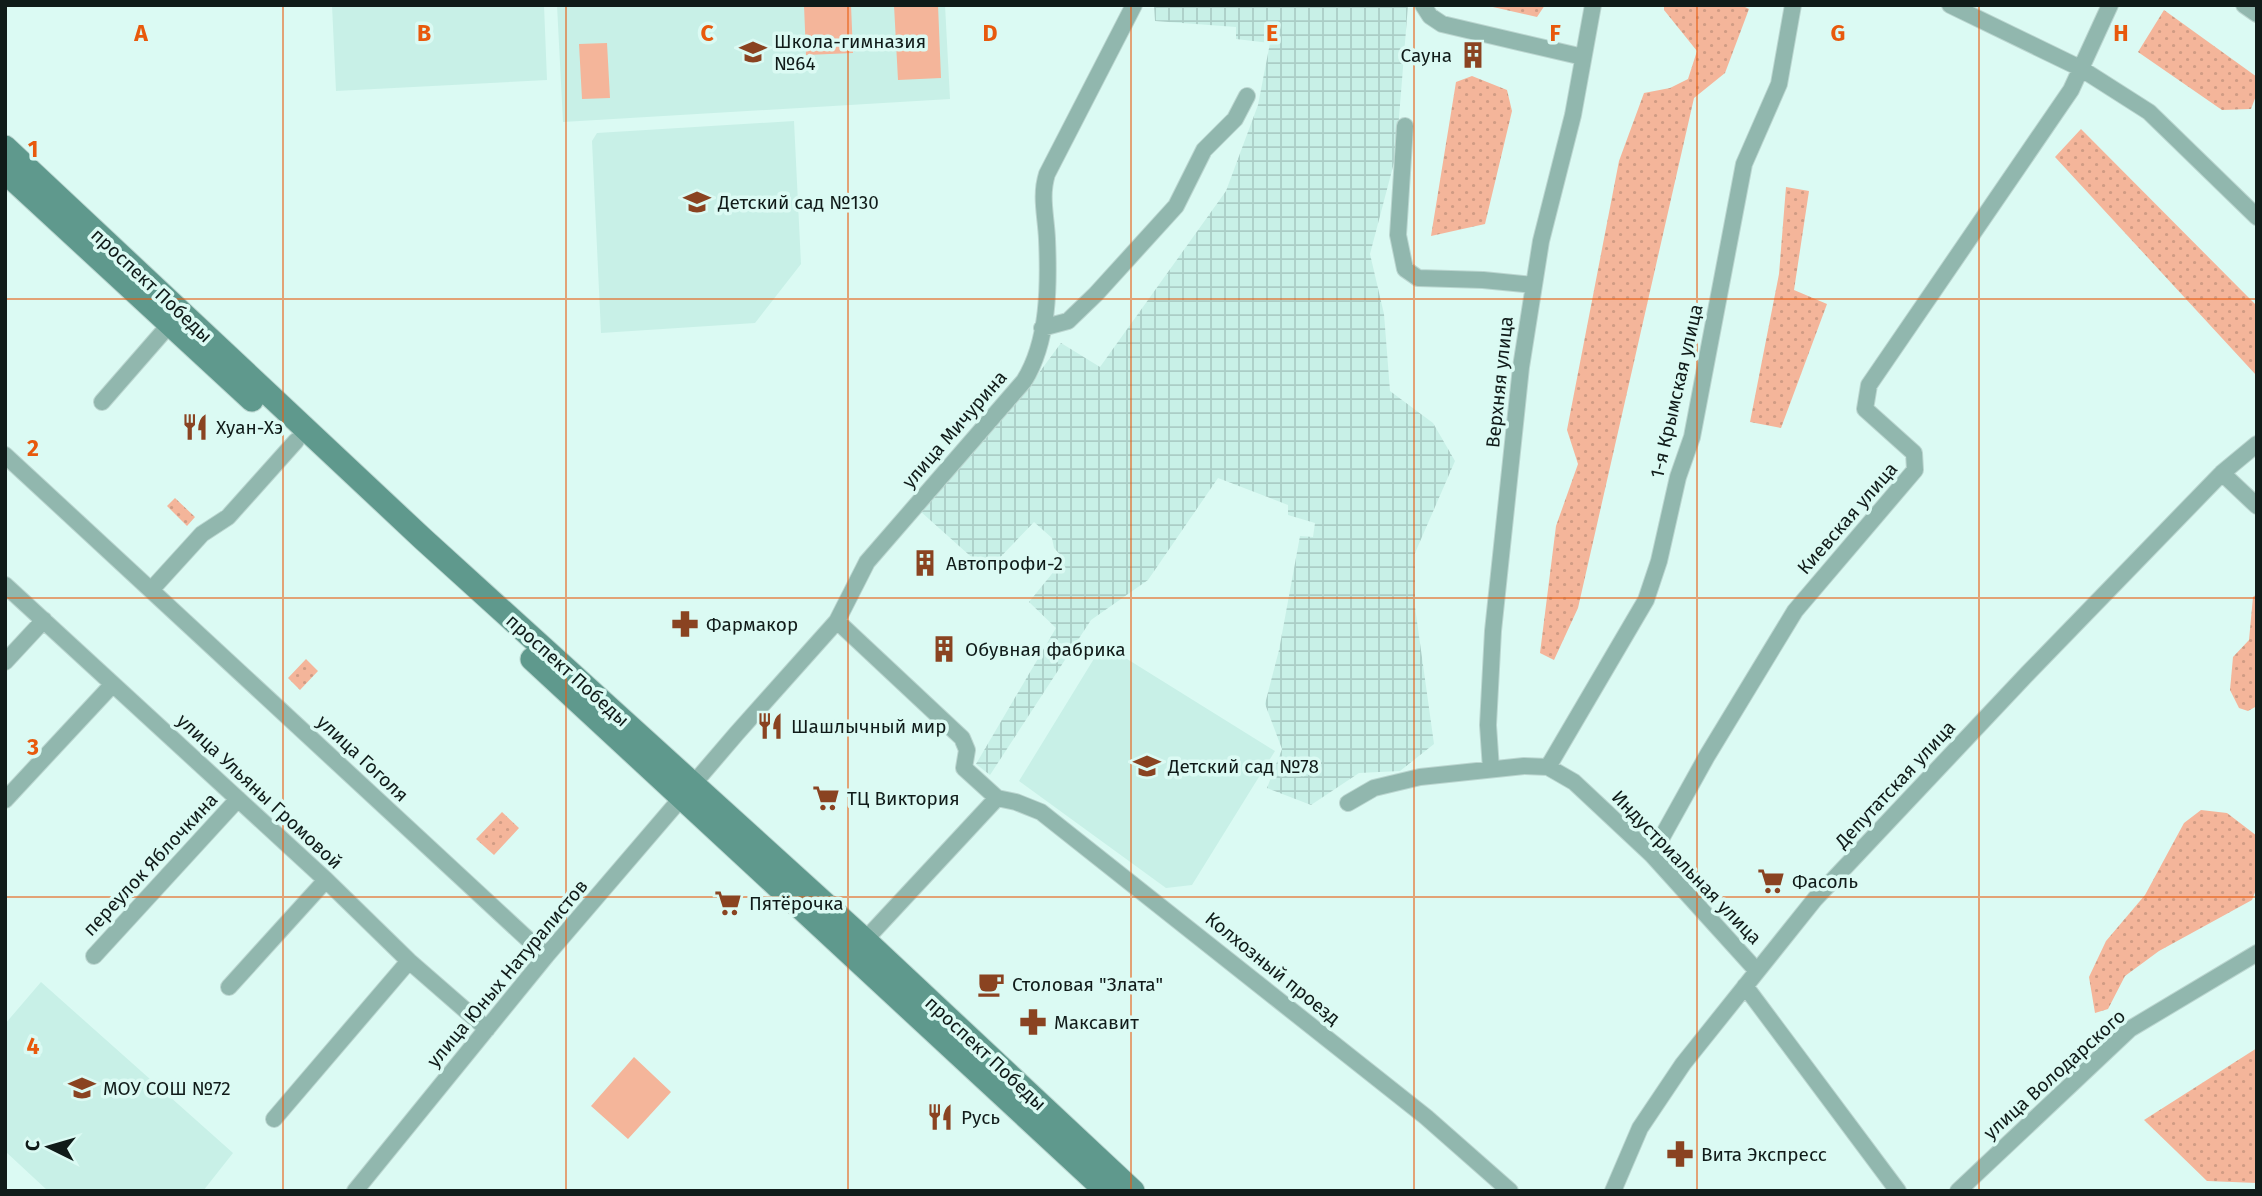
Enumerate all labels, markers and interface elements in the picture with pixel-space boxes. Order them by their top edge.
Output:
text: A [133,19,148,47]
text: B [417,19,431,47]
text: C [700,19,714,47]
text: D [983,19,998,47]
text: E [1266,19,1278,47]
text: F [1549,19,1561,47]
text: G [1831,19,1845,47]
text: H [2113,19,2129,47]
place label: Школа-гимназия №64 [774,30,926,75]
school or university icon: Школа-гимназия №64 [738,37,768,67]
building icon: Сауна [1458,40,1488,70]
place label: Сауна [1401,44,1452,67]
text: 1 [28,135,38,163]
school or university icon: Детский сад №130 [682,187,712,217]
place label: Детский сад №130 [717,191,879,214]
street label: проспект Победы [86,223,217,347]
street label: 1-я Крымская улица [1645,302,1708,480]
street label: Верхняя улица [1481,315,1518,449]
street label: улица Мичурина [897,366,1012,493]
restaurant icon: Хуан-Хэ [180,412,210,442]
place label: Хуан-Хэ [216,416,283,439]
text: 2 [27,434,39,462]
street label: Киевская улица [1792,458,1902,579]
building icon: Автопрофи-2 [910,548,940,578]
place label: Автопрофи-2 [946,552,1063,575]
street label: проспект Победы [502,609,634,732]
pharmacy icon: Фармакор [670,609,700,639]
place label: Фармакор [706,613,798,636]
building icon: Обувная фабрика [929,634,959,664]
place label: Обувная фабрика [965,638,1126,661]
street label: улица Ульяны Громовой [172,709,347,874]
street label: улица Гоголя [312,710,413,807]
restaurant icon: Шашлычный мир [755,711,785,741]
place label: Шашлычный мир [791,715,947,738]
street label: Депутатская улица [1830,716,1960,854]
text: 3 [26,733,39,761]
school or university icon: Детский сад №78 [1132,751,1162,781]
place label: Детский сад №78 [1167,755,1319,778]
supermarket icon: ТЦ Виктория [811,783,841,813]
street label: Индустриальная улица [1607,785,1766,949]
place label: ТЦ Виктория [847,787,960,810]
street label: переулок Яблочкина [78,788,223,941]
supermarket icon: Фасоль [1756,866,1786,896]
place label: Фасоль [1792,870,1858,893]
street label: улица Юных Натуралистов [422,875,593,1072]
supermarket icon: Пятёрочка [713,888,743,918]
place label: Пятёрочка [749,892,844,915]
street label: Колхозный проезд [1201,907,1345,1030]
cafe icon: Столовая "Злата" [976,969,1006,999]
place label: Столовая "Злата" [1012,973,1163,996]
street label: проспект Победы [920,991,1051,1115]
street label: улица Володарского [1979,1005,2130,1144]
pharmacy icon: Максавит [1018,1007,1048,1037]
place label: Максавит [1054,1011,1139,1034]
text: 4 [27,1032,40,1060]
school or university icon: МОУ СОШ №72 [67,1073,97,1103]
place label: МОУ СОШ №72 [103,1077,231,1100]
restaurant icon: Русь [925,1102,955,1132]
place label: Русь [961,1106,1000,1129]
north arrow [14,1112,84,1182]
text: С [21,1139,45,1152]
pharmacy icon: Вита Экспресс [1665,1139,1695,1169]
place label: Вита Экспресс [1701,1143,1827,1166]

